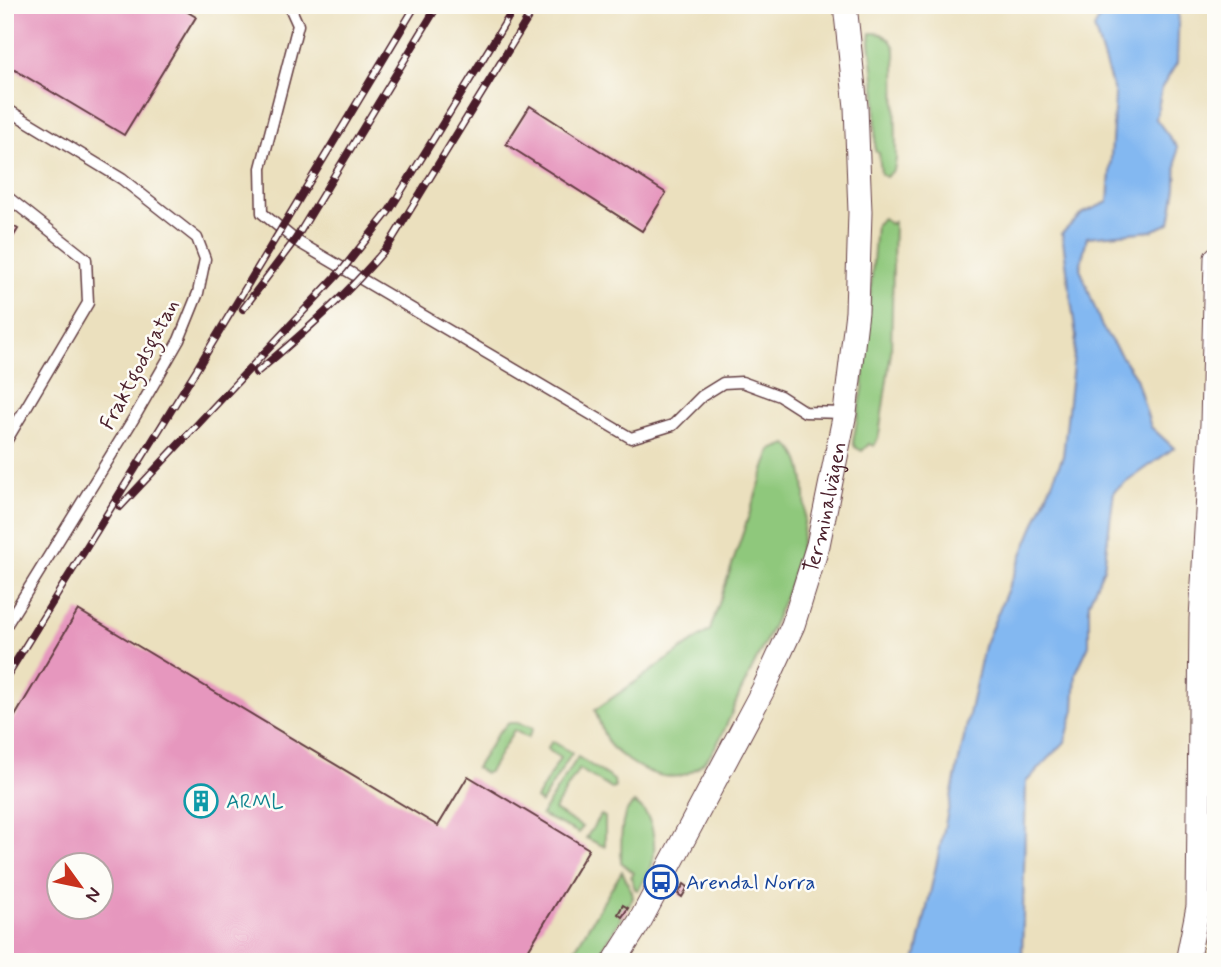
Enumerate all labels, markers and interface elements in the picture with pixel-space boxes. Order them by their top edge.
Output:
street label: Fraktgodsgatan [94,294,188,436]
street label: Terminalvägen [797,439,854,577]
building icon: ARML [182,782,220,820]
place label: ARML [226,788,284,816]
north arrow [46,852,116,922]
bus stop icon: Arendal Norra [642,863,680,901]
place label: Arendal Norra [686,869,815,897]
text: N [79,882,107,907]

